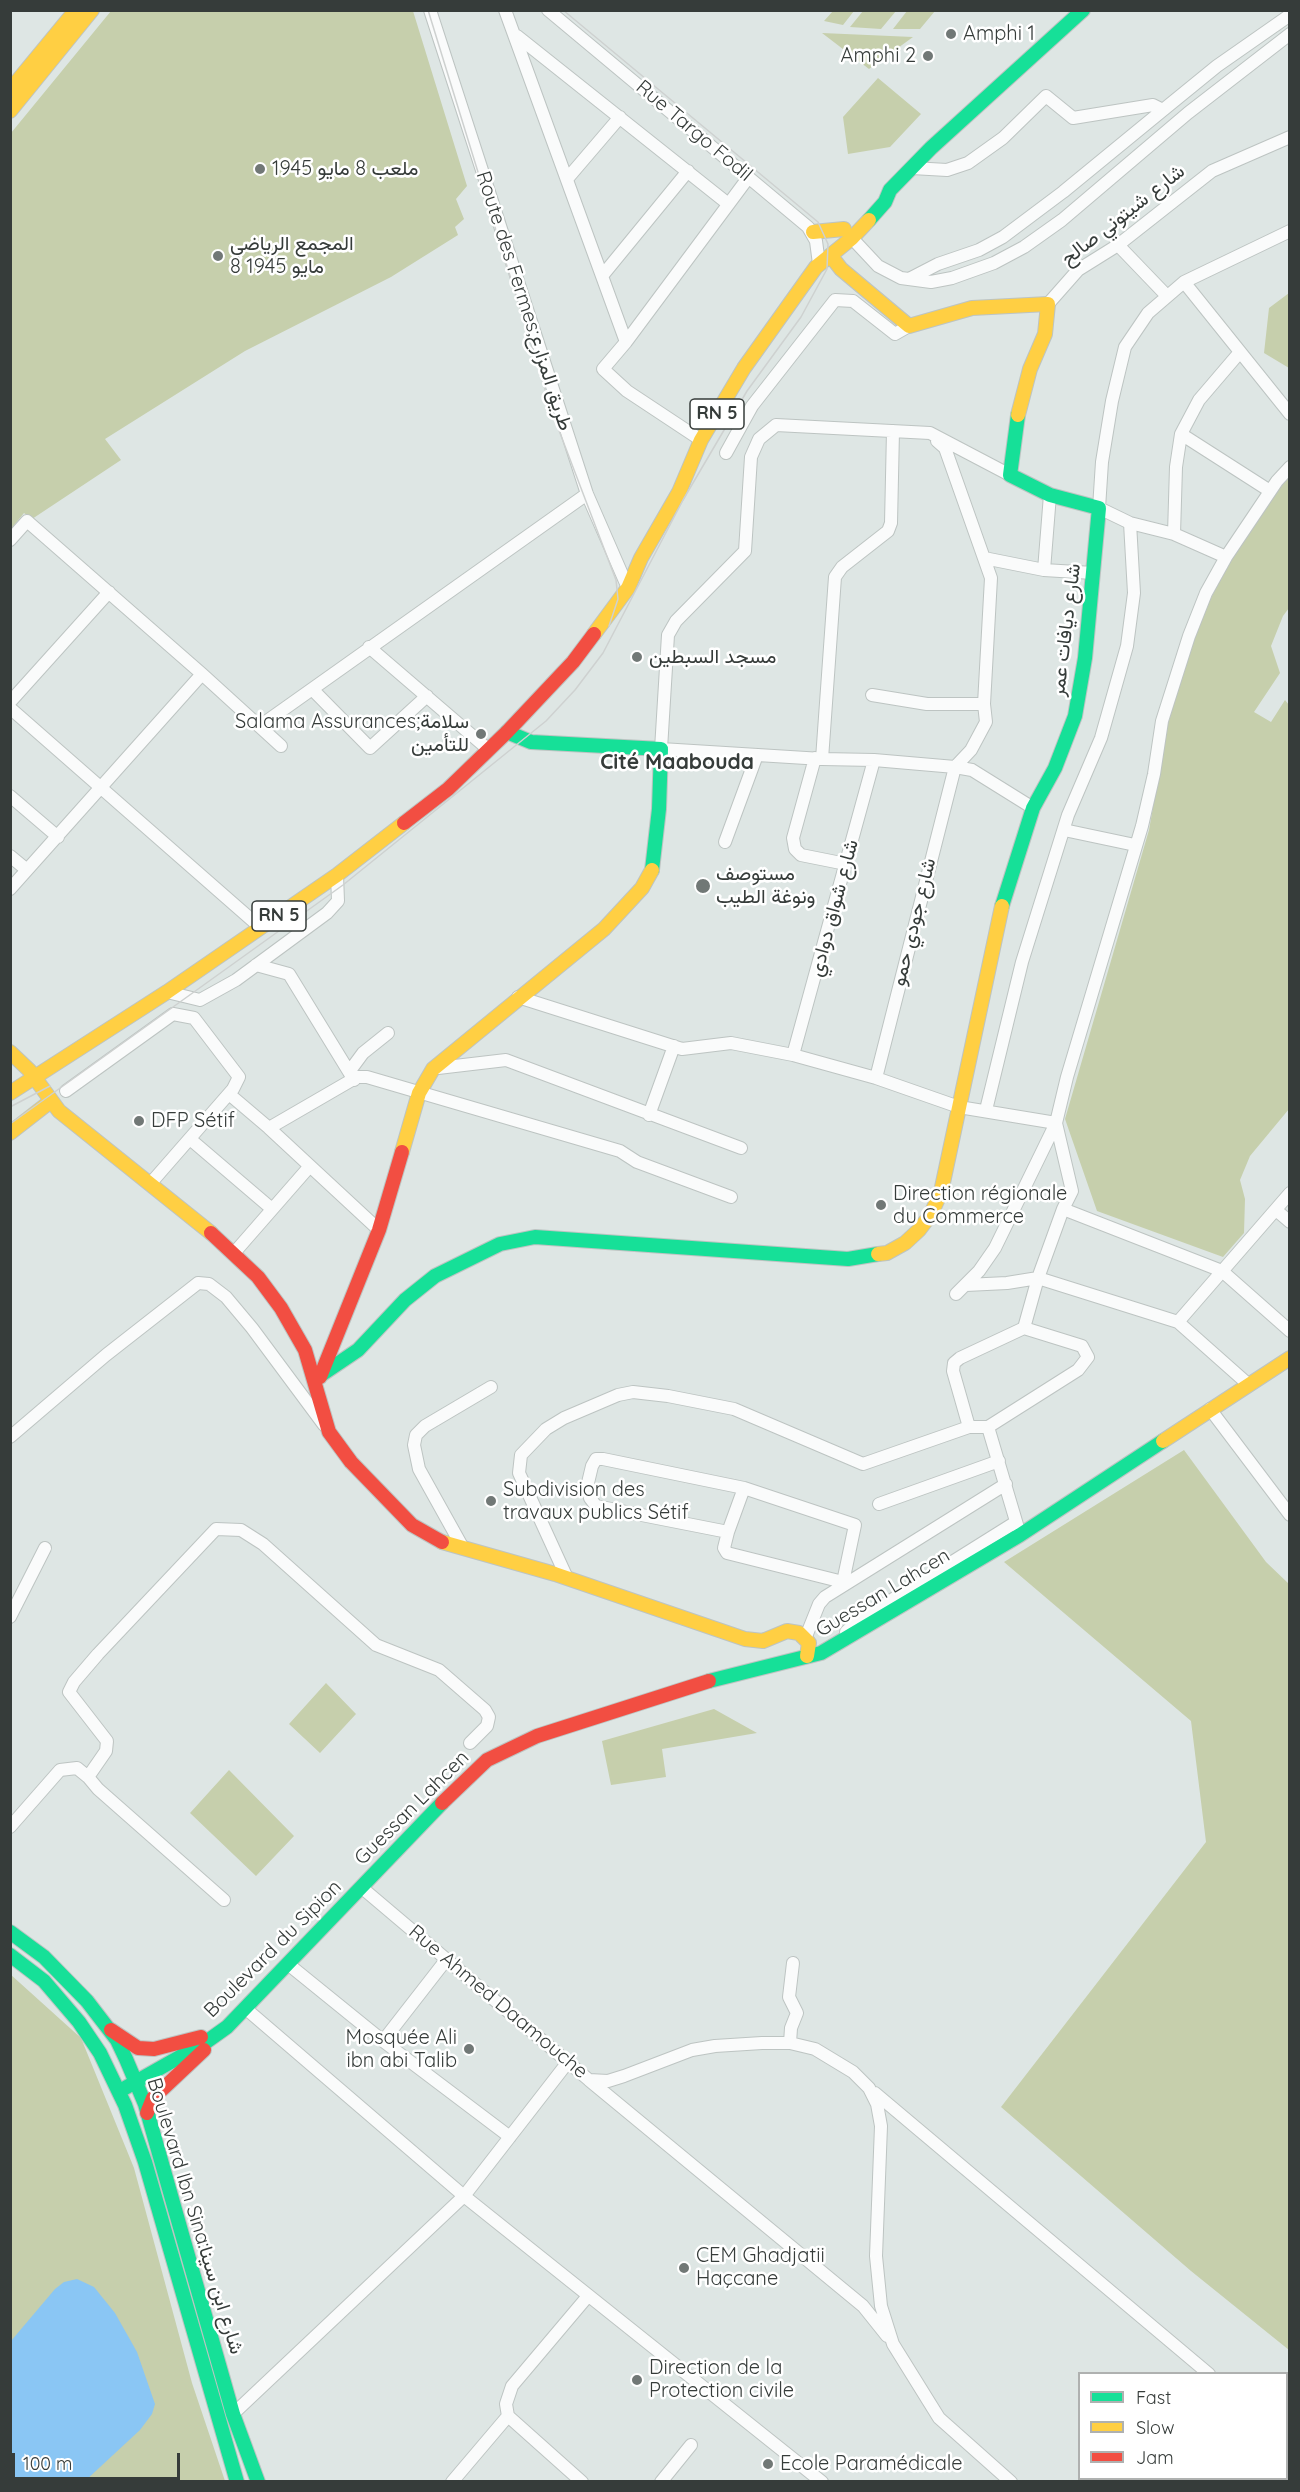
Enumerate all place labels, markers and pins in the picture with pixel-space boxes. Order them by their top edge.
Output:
place label: Amphi 1 [963,22,1035,46]
marker: Amphi 1 [944,27,958,41]
place label: Amphi 2 [841,44,916,68]
marker: Amphi 2 [921,49,935,63]
place label: ملعب 8 مايو 1945 [272,157,418,181]
marker: ملعب 8 مايو 1945 [253,162,267,176]
place label: المجمع الرياضي 8 مايو 1945 [230,232,354,279]
marker: المجمع الرياضي 8 مايو 1945 [211,249,225,263]
place label: مسجد السبطين [649,645,776,669]
marker: مسجد السبطين [630,650,644,664]
place label: Salama Assurances;سلامة للتأمين [235,710,469,757]
marker: Salama Assurances;سلامة للتأمين [474,727,488,741]
place label: مستوصف ونوغة الطيب [716,862,815,909]
marker: مستوصف ونوغة الطيب [694,877,712,895]
place label: DFP Sétif [151,1109,235,1133]
marker: DFP Sétif [132,1114,146,1128]
place label: Direction régionale du Commerce [893,1182,1067,1229]
marker: Direction régionale du Commerce [874,1198,888,1212]
place label: Subdivision des travaux publics Sétif [503,1478,689,1525]
marker: Subdivision des travaux publics Sétif [484,1494,498,1508]
place label: Mosquée Ali ibn abi Talib [346,2026,457,2073]
marker: Mosquée Ali ibn abi Talib [462,2042,476,2056]
place label: CEM Ghadjatii Haçcane [696,2244,825,2291]
marker: CEM Ghadjatii Haçcane [677,2261,691,2275]
place label: Direction de la Protection civile [649,2356,794,2403]
marker: Direction de la Protection civile [630,2373,644,2387]
place label: Ecole Paramédicale [780,2452,962,2476]
marker: Ecole Paramédicale [761,2457,775,2471]

